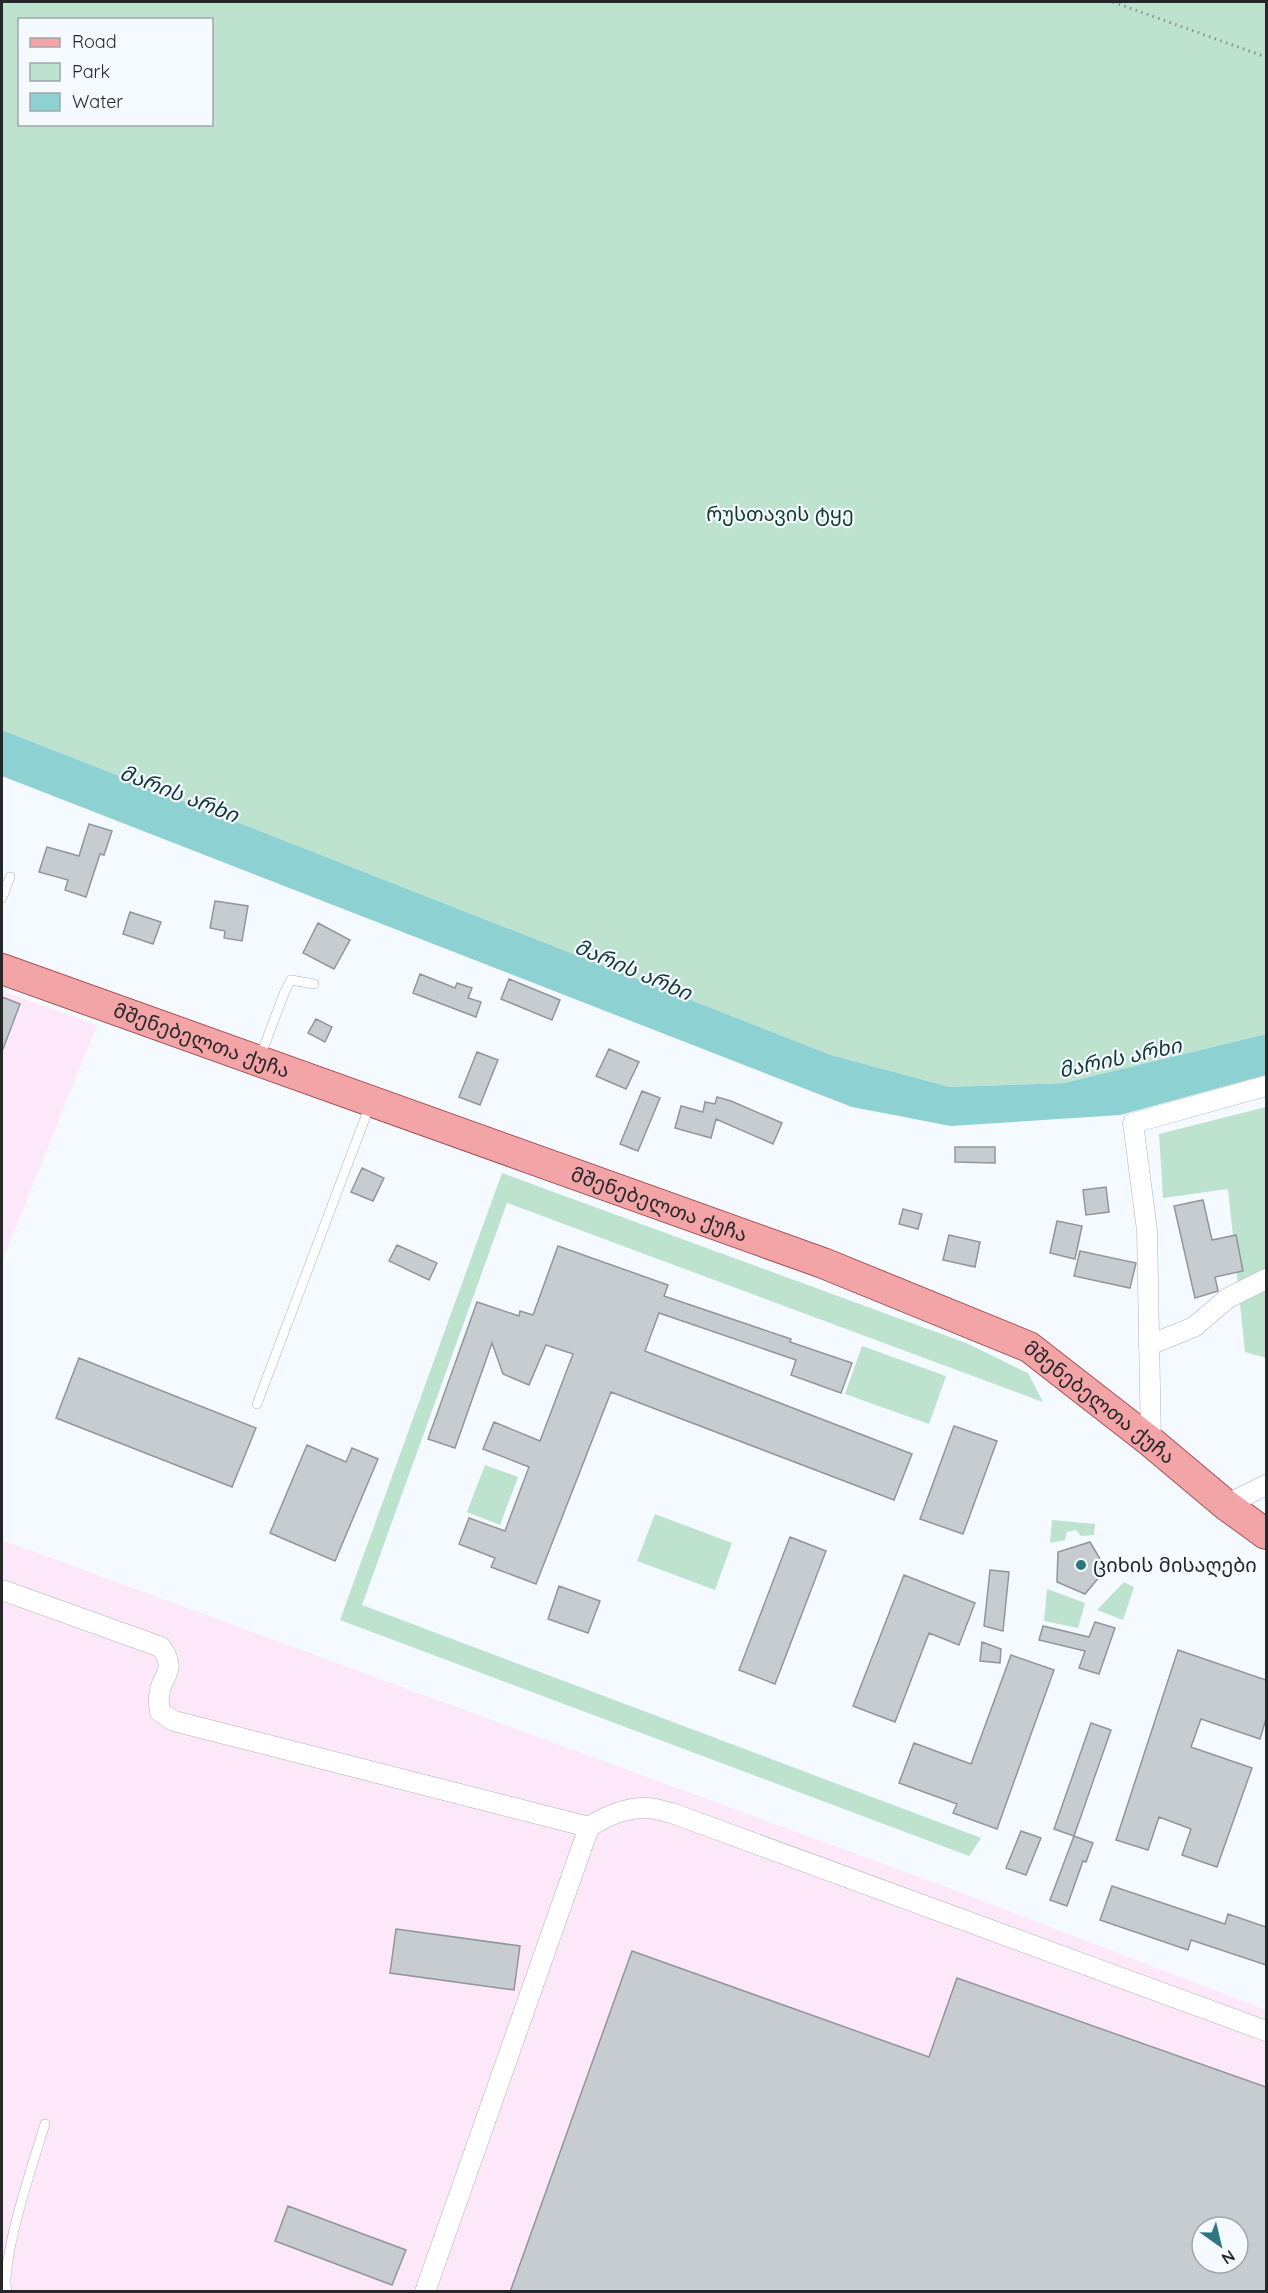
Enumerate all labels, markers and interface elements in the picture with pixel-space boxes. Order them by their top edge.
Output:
legend [18,18,213,126]
text: Road [72,30,117,53]
text: Park [72,60,110,83]
text: Water [72,90,123,113]
park label: რუსთავის ტყე [706,501,854,526]
water label: მარის არხი [116,759,243,828]
water label: მარის არხი [571,933,697,1006]
street label: მშენებელთა ქუჩა [110,997,293,1083]
water label: მარის არხი [1056,1031,1184,1083]
street label: მშენებელთა ქუჩა [568,1161,751,1247]
street label: მშენებელთა ქუჩა [1019,1335,1180,1469]
place label: ციხის მისაღები [1093,1552,1257,1578]
marker: ციხის მისაღები [1074,1558,1088,1572]
north arrow [1190,2215,1250,2275]
text: N [1218,2246,1239,2269]

